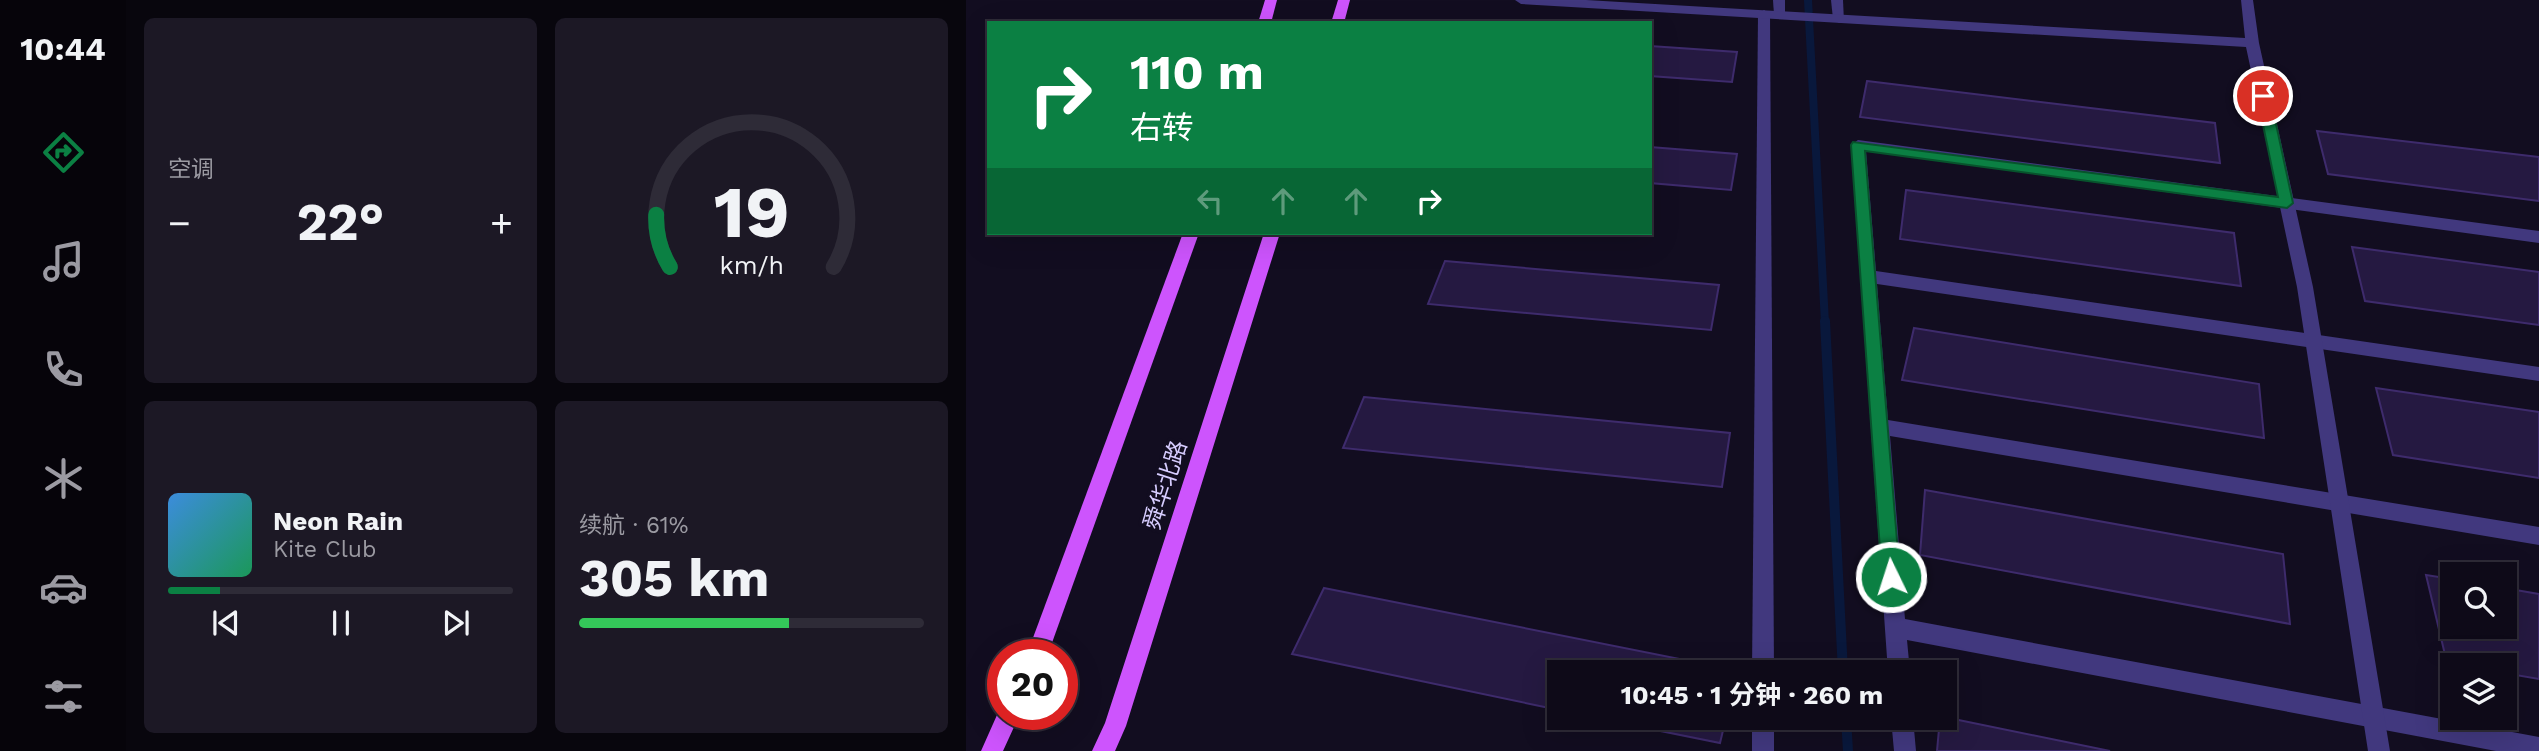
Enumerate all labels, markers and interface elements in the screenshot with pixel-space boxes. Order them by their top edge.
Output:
text: 10:44 [20,30,106,68]
text: 110 m [1130,43,1264,101]
icon: right [1015,49,1106,140]
pin [2233,66,2293,126]
icon: arrive [2244,77,2282,115]
text: 右转 [1130,109,1194,147]
icon: directions [39,128,88,177]
text: 空调 [168,156,214,183]
text: 19 [713,169,790,255]
icon: left [1191,182,1229,220]
icon: ahead [1264,182,1302,220]
icon: ahead [1337,182,1375,220]
icon: right [1410,182,1448,220]
text: 22° [297,192,384,253]
text: − [168,201,191,245]
text: + [490,201,513,245]
icon: music [39,237,88,286]
text: km/h [719,250,784,279]
icon: phone [39,345,88,394]
street label: 舜华北路 [1138,437,1193,533]
icon: climate [39,454,88,503]
text: Neon Rain [273,506,403,536]
text: 续航 · 61% [579,512,689,539]
text: Kite Club [273,536,376,563]
position arrow [1854,540,1928,614]
text: 305 km [579,548,769,609]
map controls [2440,562,2517,730]
button: search [2440,562,2517,639]
icon: car [39,563,88,612]
icon: previous [207,604,245,642]
icon: pause [322,604,360,642]
icon: next [437,604,475,642]
speed limit sign: 20 [987,639,1078,730]
button: layers [2440,653,2517,730]
icon: filters [39,672,88,721]
text: 10:45 · 1 分钟 · 260 m [1621,680,1883,710]

